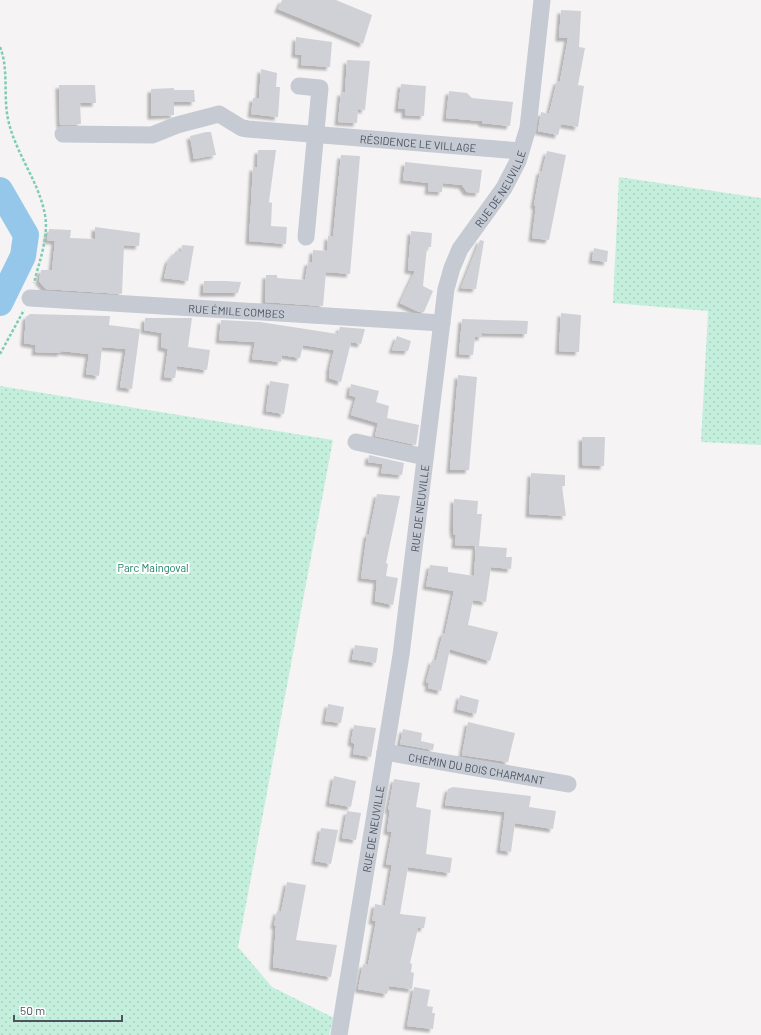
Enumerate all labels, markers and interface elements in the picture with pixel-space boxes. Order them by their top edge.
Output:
street label: RÉSIDENCE LE VILLAGE [360,132,477,154]
street label: RUE DE NEUVILLE [472,148,528,229]
street label: RUE ÉMILE COMBES [188,301,285,320]
street label: RUE DE NEUVILLE [407,463,431,553]
park label: Parc Maingoval [117,561,189,574]
street label: CHEMIN DU BOIS CHARMANT [408,750,546,786]
street label: RUE DE NEUVILLE [359,784,386,873]
scale bar [14,997,122,1023]
text: 50 m [20,1003,45,1017]

